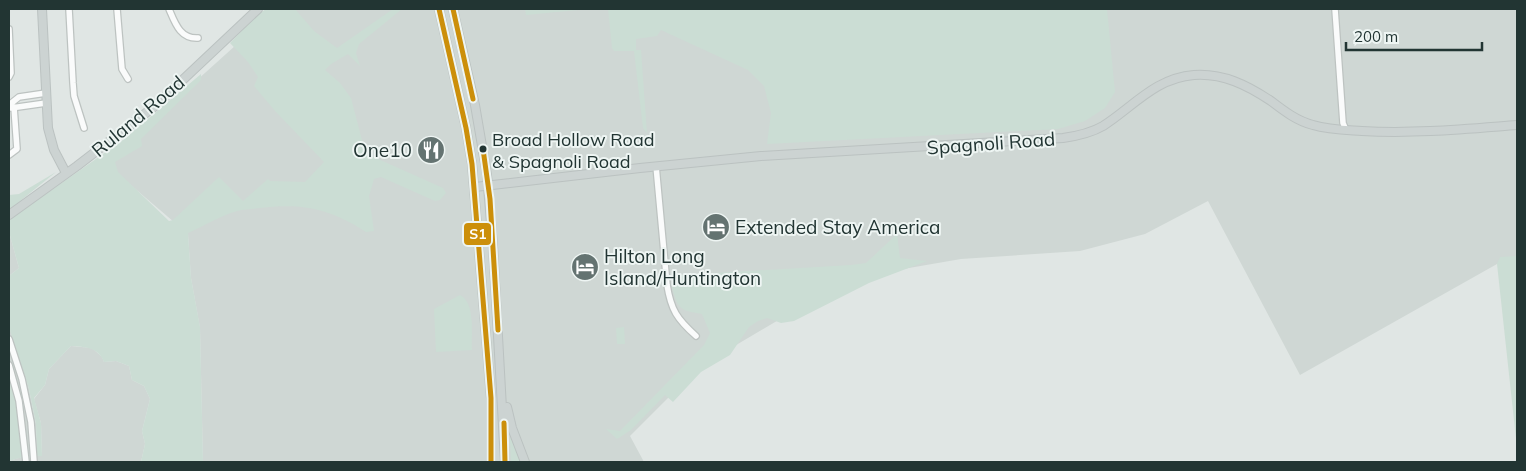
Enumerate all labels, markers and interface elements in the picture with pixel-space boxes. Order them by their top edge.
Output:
scale bar [1346,20,1482,52]
text: 200 m [1354,27,1398,46]
street label: Ruland Road [87,70,189,162]
street label: Spagnoli Road [926,127,1056,159]
place label: Broad Hollow Road & Spagnoli Road [492,128,654,173]
restaurant icon: One10 [416,135,446,165]
place label: One10 [353,138,412,162]
marker: Broad Hollow Road & Spagnoli Road [478,144,488,154]
hotel icon: Extended Stay America [701,212,731,242]
place label: Extended Stay America [735,215,940,239]
line badge: S1 [463,222,492,246]
text: S1 [469,225,487,243]
place label: Hilton Long Island/Huntington [604,244,761,290]
hotel icon: Hilton Long Island/Huntington [570,252,600,282]

